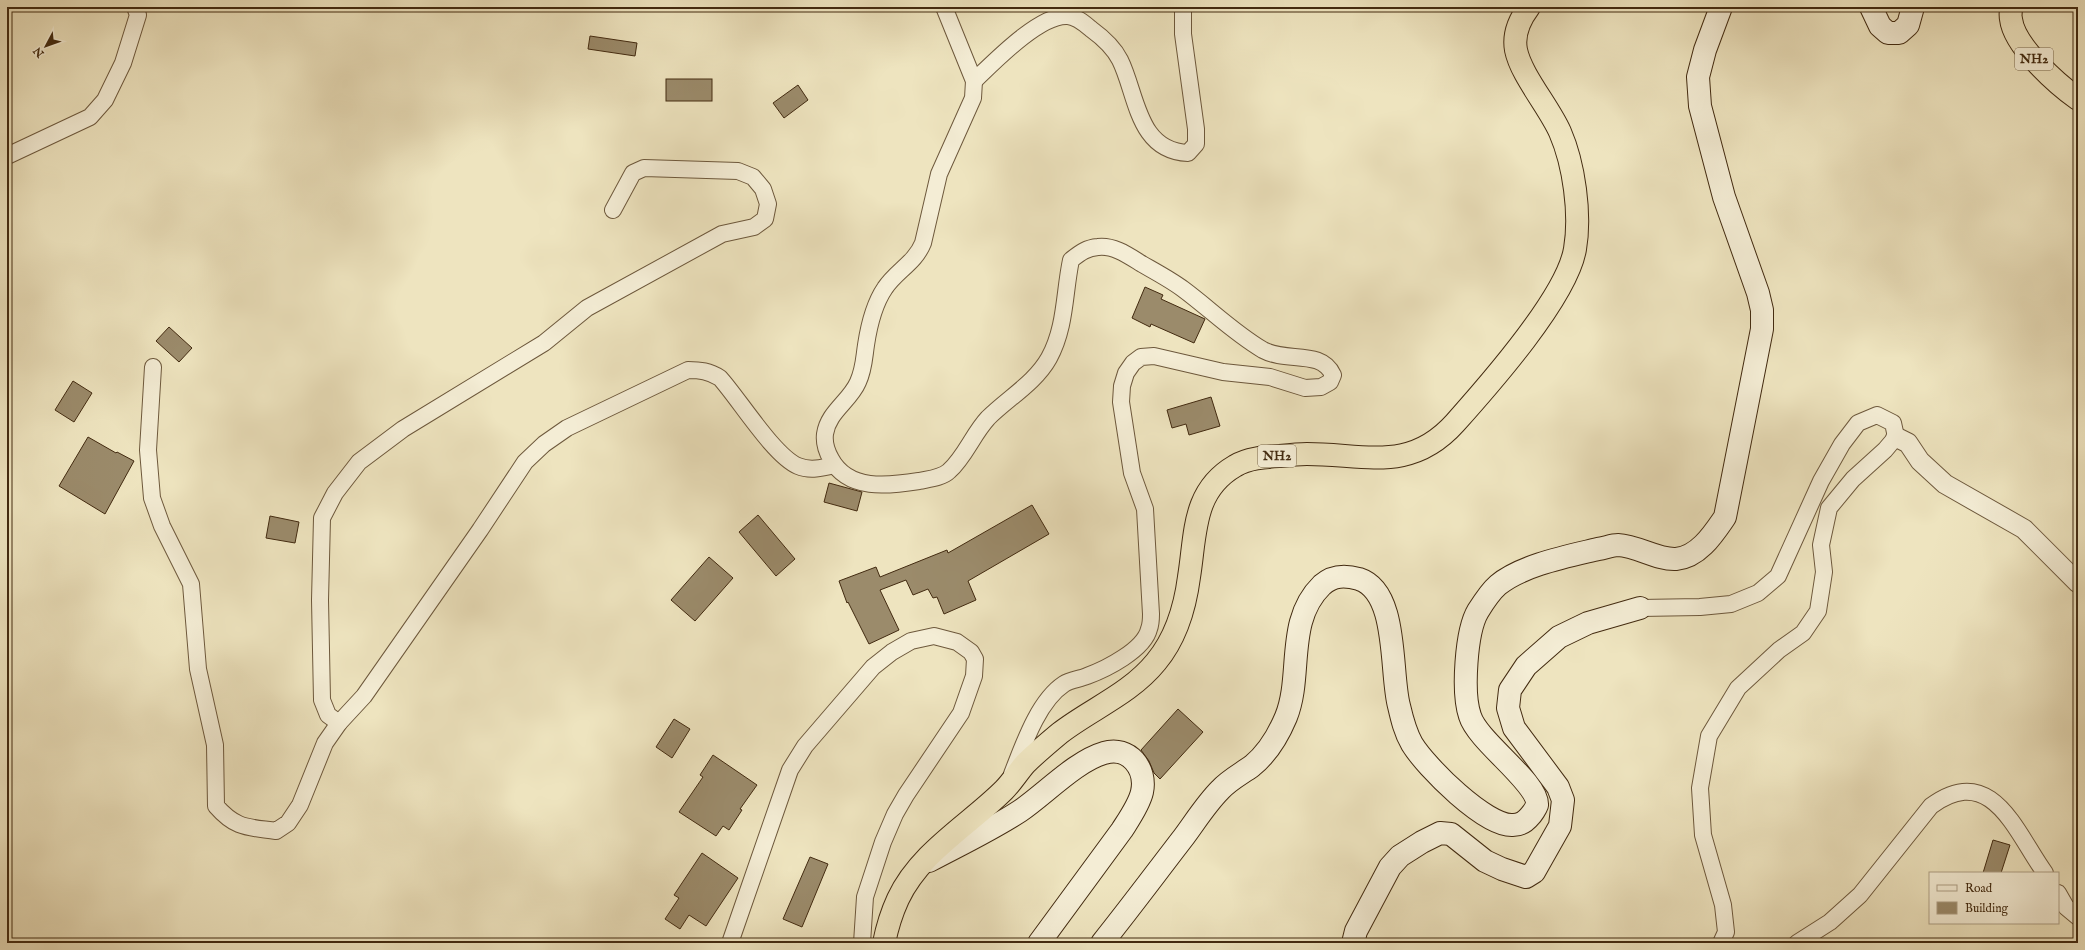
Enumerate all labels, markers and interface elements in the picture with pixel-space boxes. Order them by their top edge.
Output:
north arrow [26,26,66,66]
text: N [30,43,48,61]
road number: NH2 [2015,48,2053,70]
road number: NH2 [1258,445,1296,467]
legend [1929,872,2059,924]
text: Road [1965,881,1993,896]
text: Building [1965,901,2009,916]

